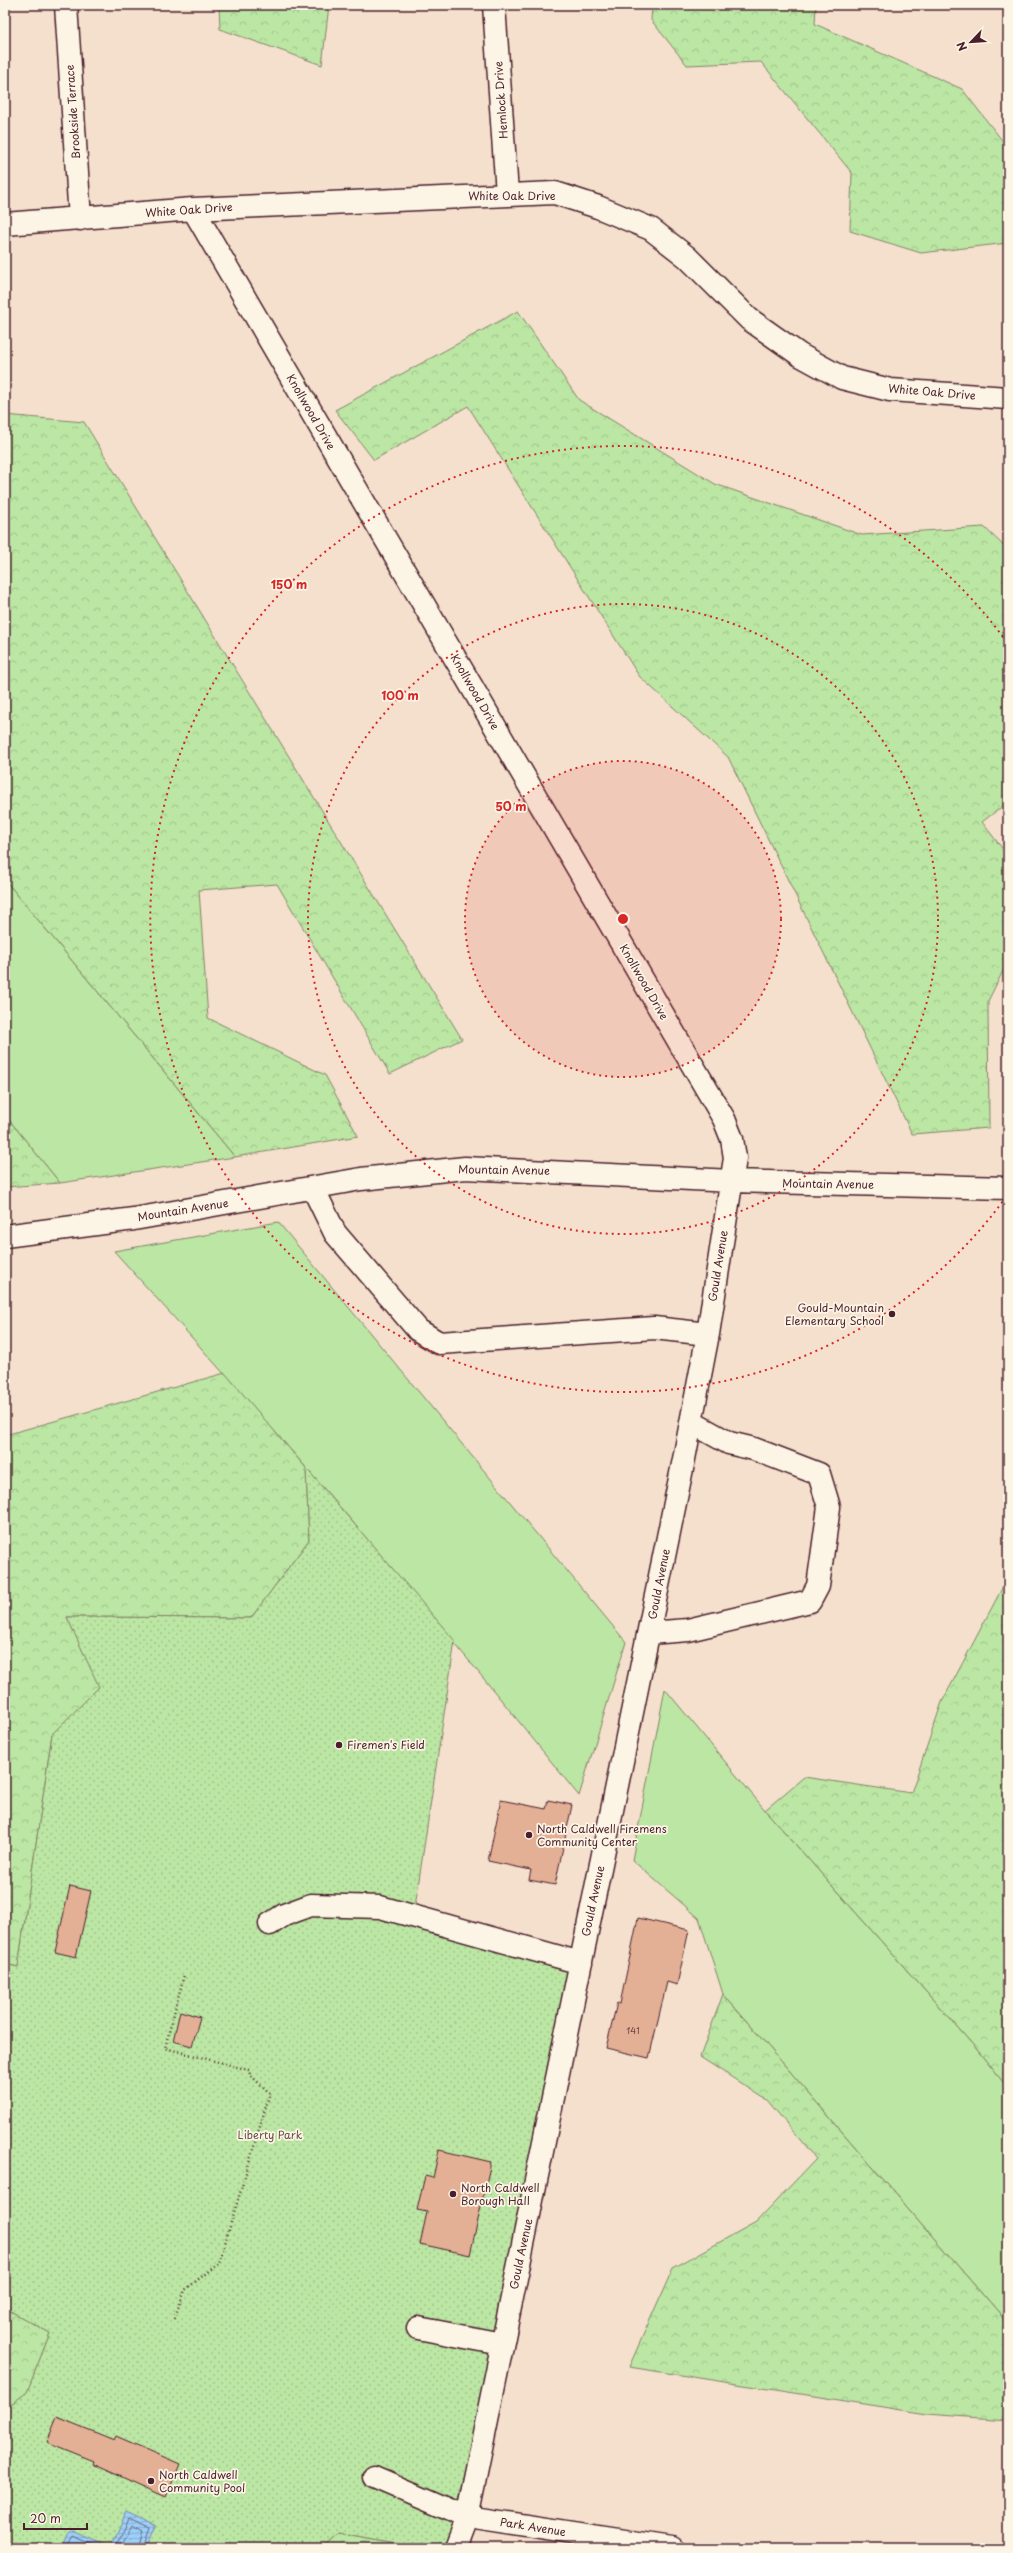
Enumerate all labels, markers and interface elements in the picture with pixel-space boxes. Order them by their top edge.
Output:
north arrow [951,22,991,62]
text: N [952,39,971,54]
street label: Hemlock Drive [489,61,512,139]
street label: Brookside Terrace [61,64,84,160]
street label: White Oak Drive [468,187,556,204]
street label: White Oak Drive [145,198,233,221]
street label: Knollwood Drive [283,371,340,453]
street label: White Oak Drive [888,379,976,404]
text: 150 m [271,575,307,593]
street label: Knollwood Drive [447,651,504,733]
text: 100 m [381,686,419,704]
text: 50 m [495,797,527,815]
centre of rings [616,912,630,926]
street label: Knollwood Drive [616,941,673,1023]
street label: Mountain Avenue [458,1160,550,1179]
street label: Mountain Avenue [782,1174,874,1193]
street label: Mountain Avenue [136,1194,230,1225]
street label: Gould Avenue [703,1229,732,1303]
place label: Gould-Mountain Elementary School [785,1299,884,1329]
marker: Gould-Mountain Elementary School [887,1309,897,1319]
street label: Gould Avenue [643,1547,674,1621]
place label: Firemen's Field [347,1736,425,1753]
marker: Firemen's Field [334,1740,344,1750]
place label: North Caldwell Firemens Community Center [537,1820,667,1850]
marker: North Caldwell Firemens Community Center [524,1830,534,1840]
street label: Gould Avenue [577,1864,608,1938]
house number: 141 [626,2023,640,2037]
park label: Liberty Park [238,2126,303,2143]
place label: North Caldwell Borough Hall [461,2179,540,2209]
marker: North Caldwell Borough Hall [448,2189,458,2199]
street label: Gould Avenue [505,2217,536,2291]
place label: North Caldwell Community Pool [159,2466,245,2496]
marker: North Caldwell Community Pool [146,2476,156,2486]
scale bar [24,2505,87,2531]
text: 20 m [30,2509,61,2527]
street label: Park Avenue [499,2513,567,2540]

